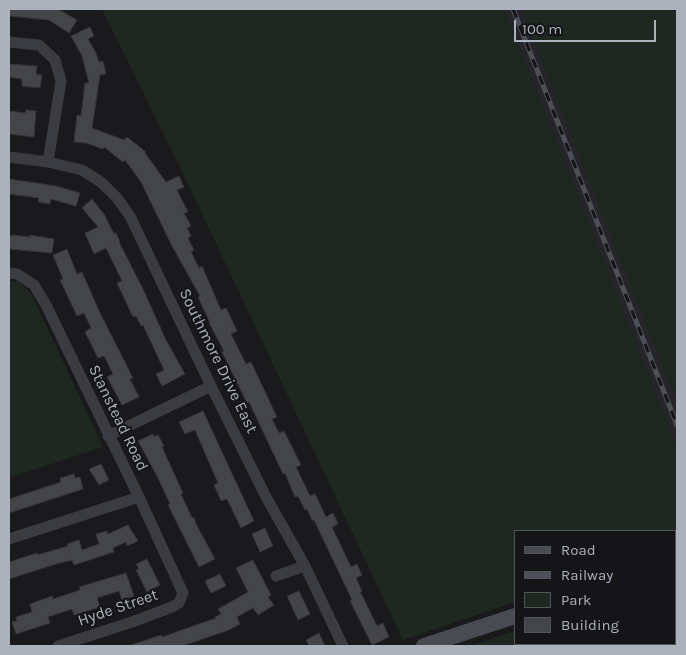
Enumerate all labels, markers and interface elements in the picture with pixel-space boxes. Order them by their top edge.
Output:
scale bar [516,10,658,42]
text: 100 m [522,20,562,38]
street label: Southmore Drive East [175,285,261,437]
street label: Stanstead Road [84,362,152,474]
legend [514,530,676,645]
text: Road [561,541,596,559]
text: Railway [561,566,613,584]
street label: Hyde Street [75,585,161,631]
text: Park [561,591,591,609]
text: Building [561,616,619,634]

